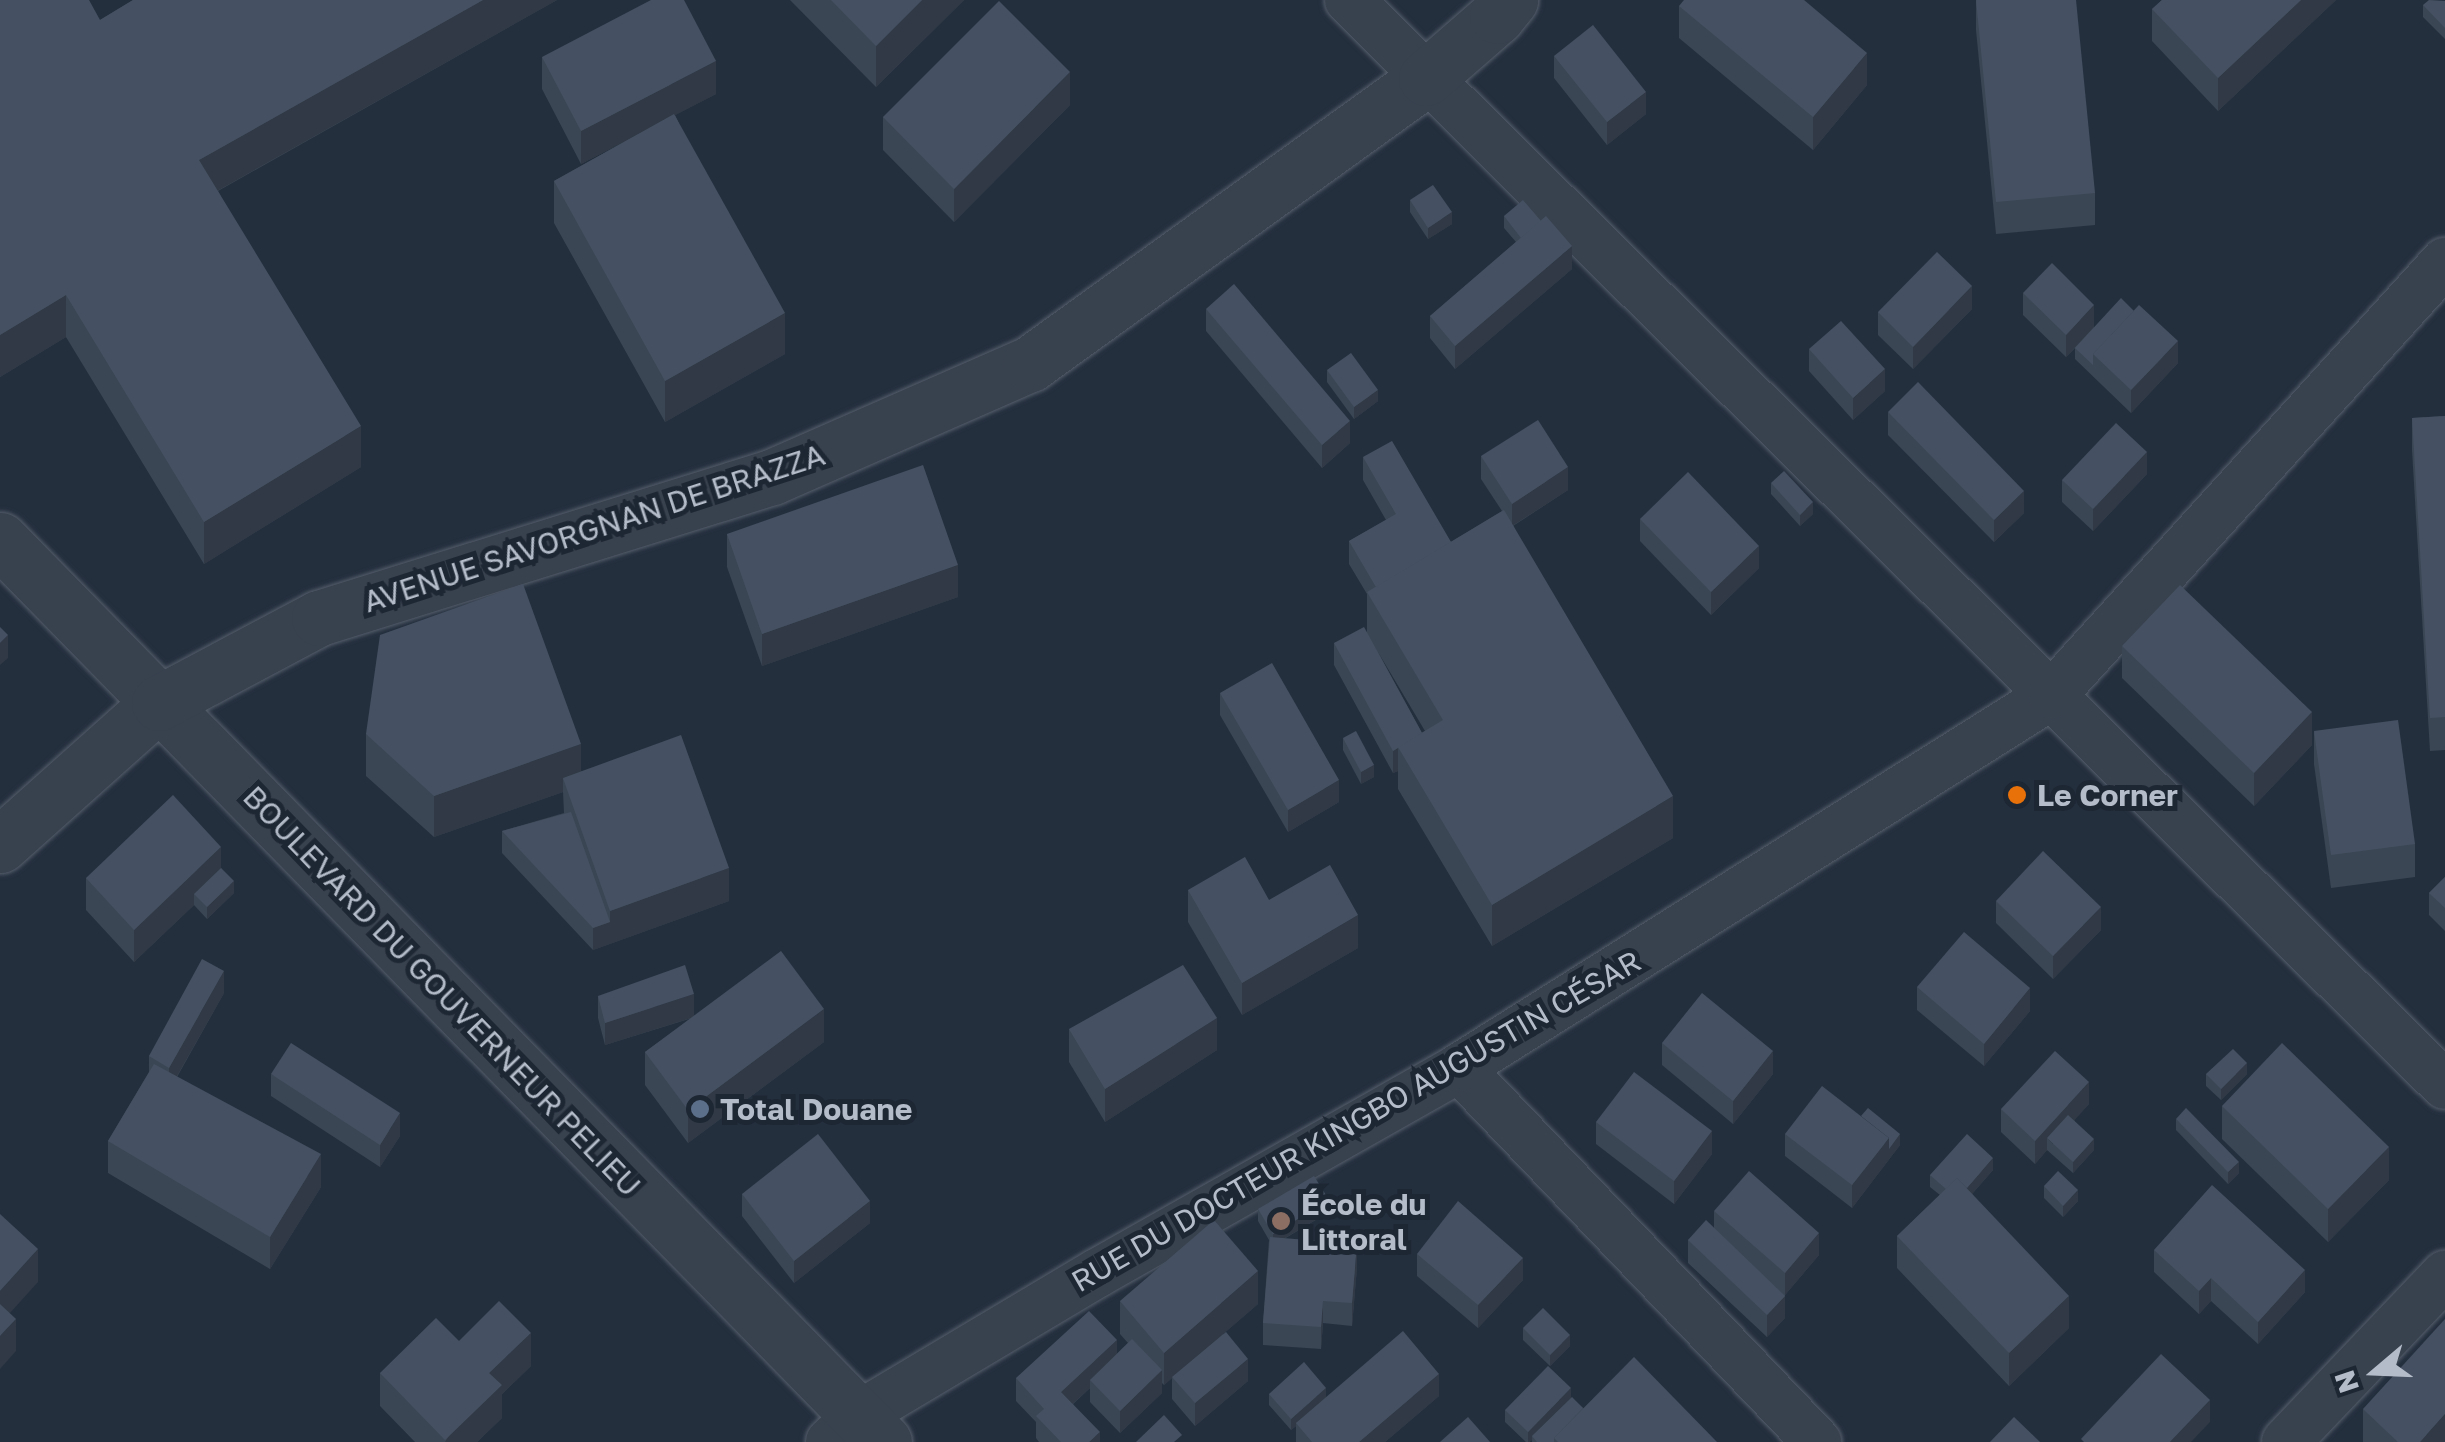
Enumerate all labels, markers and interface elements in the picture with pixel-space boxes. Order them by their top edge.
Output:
street label: AVENUE SAVORGNAN DE BRAZZA [359,436,829,620]
place label: Le Corner [2037,777,2178,813]
street label: BOULEVARD DU GOUVERNEUR PELIEU [236,778,648,1204]
marker: Le Corner [2006,784,2028,806]
street label: RUE DU DOCTEUR KINGBO AUGUSTIN CÉSAR [1065,943,1647,1299]
place label: Total Douane [720,1091,912,1127]
marker: Total Douane [689,1098,711,1120]
place label: École du Littoral [1301,1186,1426,1256]
marker: École du Littoral [1270,1210,1292,1232]
north arrow [2325,1322,2425,1422]
text: N [2327,1366,2365,1397]

